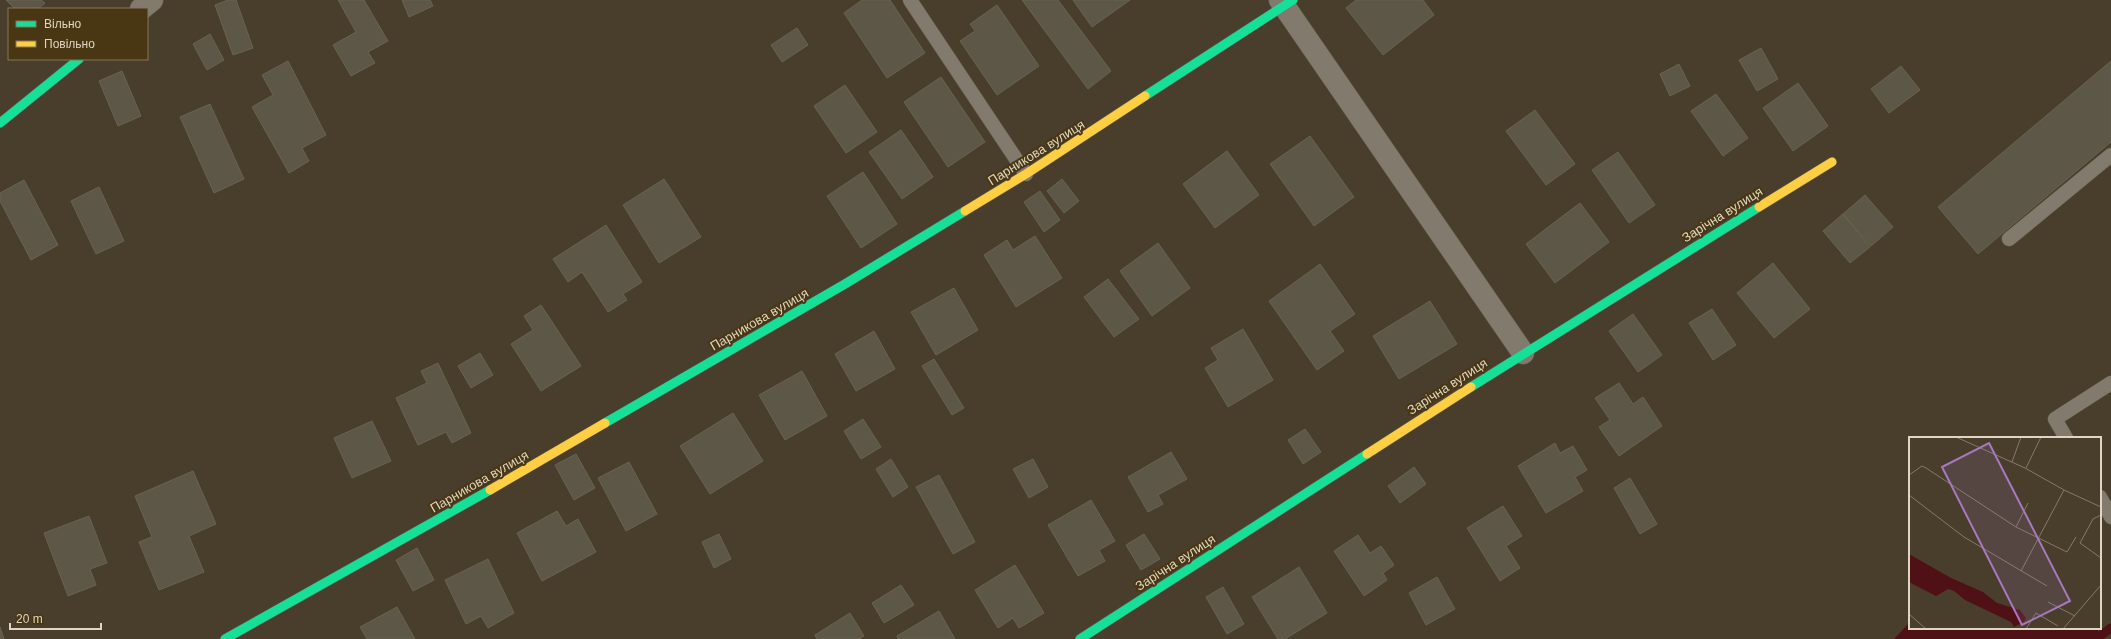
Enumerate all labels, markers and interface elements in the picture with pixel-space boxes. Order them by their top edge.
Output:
legend [8,8,148,60]
text: Вільно [44,17,82,31]
text: Повільно [44,37,95,51]
street label: Парникова вулиця [985,117,1087,188]
street label: Зарічна вулиця [1679,184,1765,245]
street label: Парникова вулиця [707,285,811,354]
street label: Зарічна вулиця [1405,355,1490,418]
inset map [1909,437,2101,629]
street label: Парникова вулиця [427,447,531,516]
street label: Зарічна вулиця [1133,531,1218,594]
scale bar [10,605,101,631]
text: 20 m [16,612,43,626]

